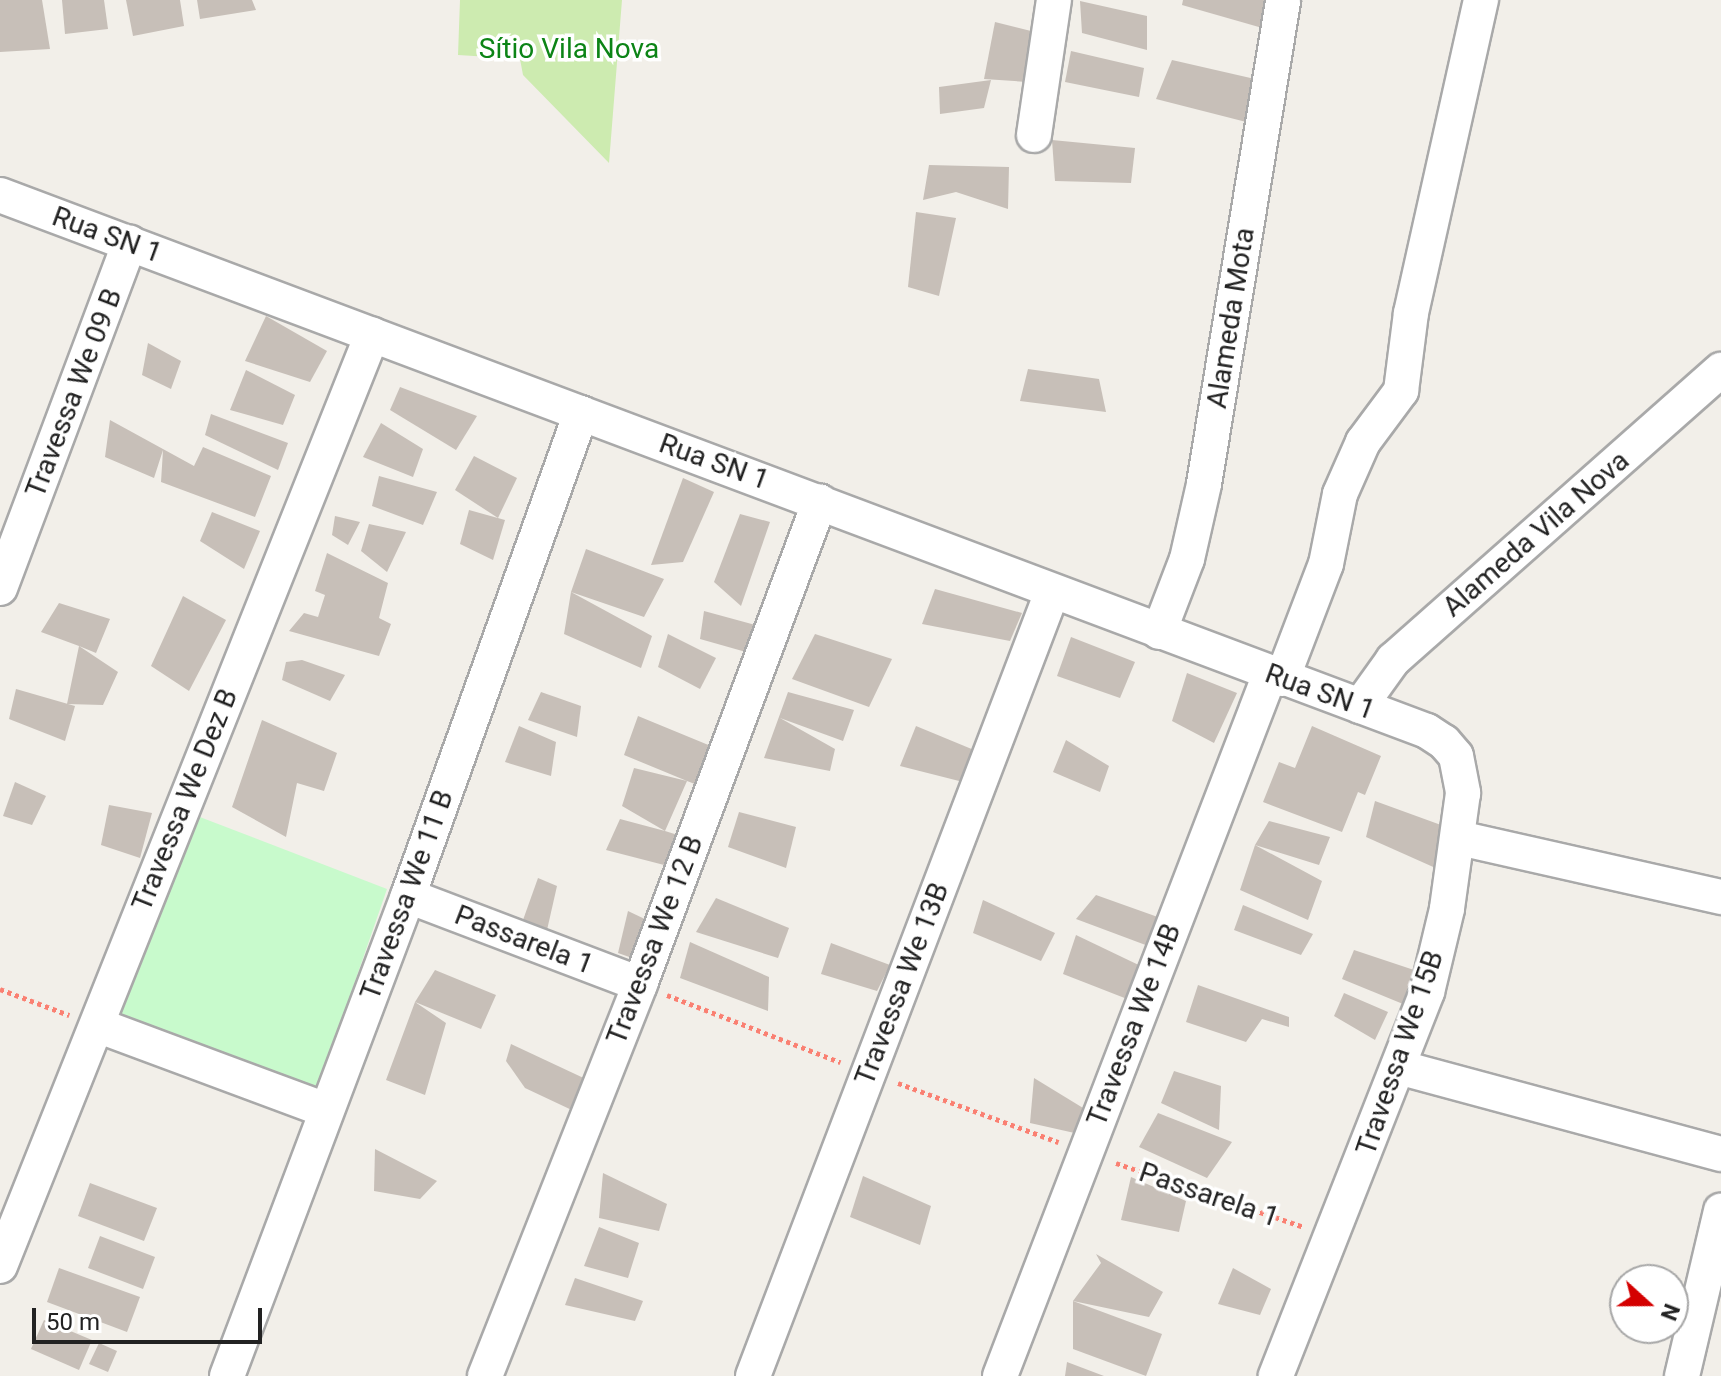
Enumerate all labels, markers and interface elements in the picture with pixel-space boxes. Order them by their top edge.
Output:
park label: Sítio Vila Nova [479,32,659,66]
street label: Rua SN 1 [48,200,166,270]
street label: Alameda Mota [1200,225,1262,411]
street label: Travessa We 09 B [19,284,129,502]
street label: Rua SN 1 [655,427,773,497]
street label: Alameda Vila Nova [1436,444,1636,624]
street label: Rua SN 1 [1261,657,1379,727]
street label: Travessa We Dez B [125,684,245,916]
street label: Travessa We 11 B [353,785,461,1005]
street label: Travessa We 12 B [600,831,710,1049]
street label: Travessa We 13B [848,878,956,1090]
street label: Passarela 1 [450,898,598,982]
street label: Travessa We 14B [1080,919,1188,1131]
street label: Travessa We 15B [1349,946,1451,1160]
street label: Passarela 1 [1135,1155,1283,1235]
north arrow [1609,1264,1689,1344]
scale bar [36,1292,266,1342]
text: N [1656,1300,1684,1324]
text: 50 m [46,1308,100,1336]

